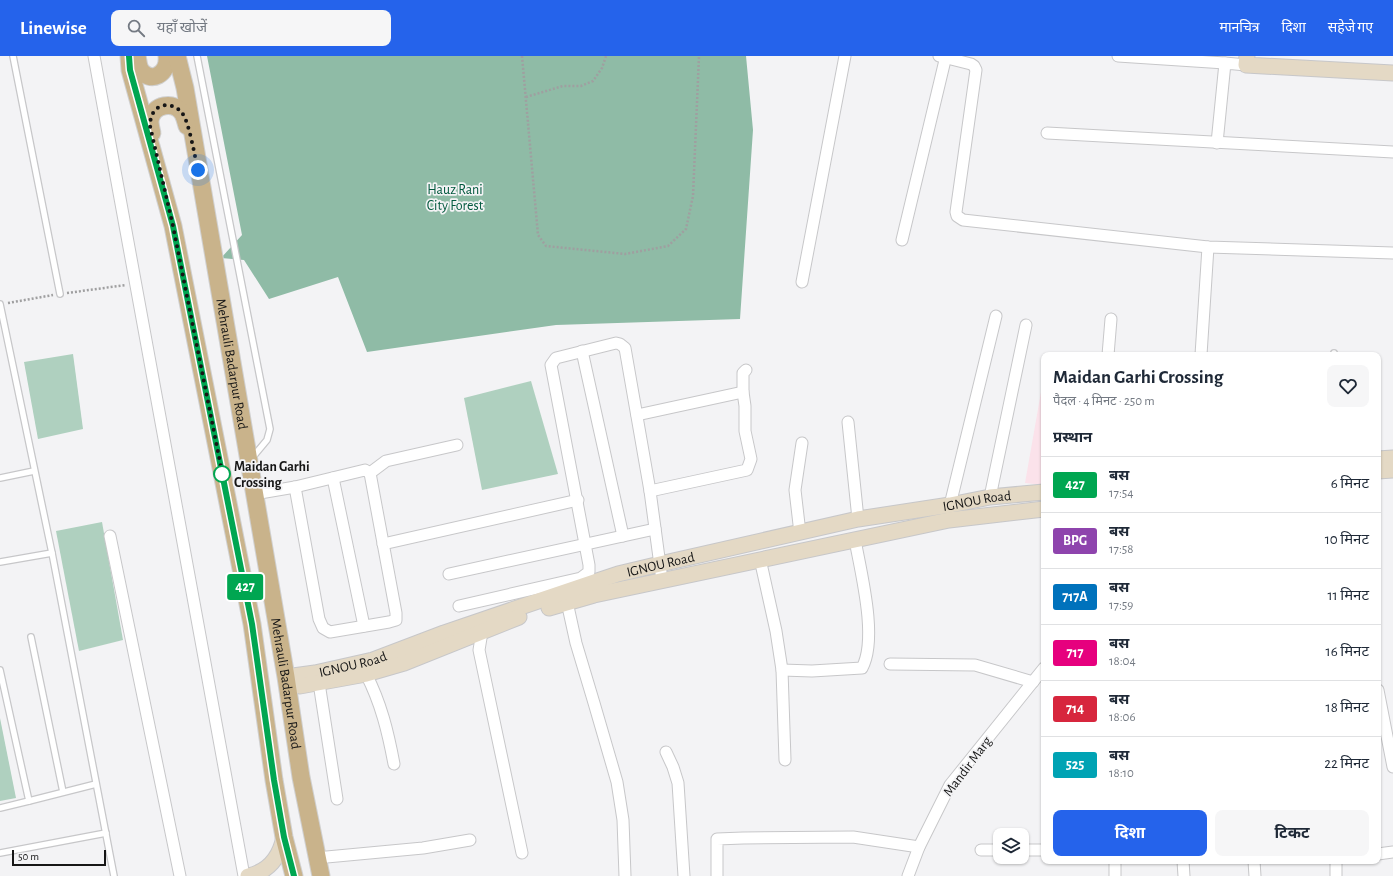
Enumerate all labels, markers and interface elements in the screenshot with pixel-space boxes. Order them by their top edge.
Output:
search box [111,10,391,46]
icon: search [125,17,147,39]
text: Linewise [20,19,87,38]
text: यहाँ खोजें [157,20,207,35]
text: मानचित्र [1220,21,1260,35]
text: दिशा [1282,21,1306,35]
text: सहेजे गए [1328,21,1373,35]
your location [188,160,208,180]
park label: Hauz Rani City Forest [427,183,484,213]
street label: Mehrauli Badarpur Road [213,298,249,431]
button: heart [1327,365,1369,407]
text: Maidan Garhi Crossing [1053,368,1223,387]
text: पैदल · 4 मिनट · 250 m [1053,395,1155,408]
text: प्रस्थान [1053,430,1092,445]
place label: Maidan Garhi Crossing [234,460,310,490]
marker: Maidan Garhi Crossing [213,465,231,483]
text: बस [1109,468,1129,483]
text: 6 मिनट [1331,476,1369,491]
text: 427 [1065,478,1085,492]
text: 17:54 [1109,487,1134,500]
street label: IGNOU Road [942,489,1012,514]
text: बस [1109,524,1129,539]
text: 10 मिनट [1325,532,1369,547]
text: BPG [1063,534,1087,548]
text: 17:58 [1109,543,1133,556]
street label: IGNOU Road [625,550,696,580]
line badge: 427 [222,574,268,600]
text: 427 [235,580,255,594]
text: बस [1109,580,1129,595]
text: 11 मिनट [1327,588,1369,603]
text: 717A [1062,590,1088,604]
text: 17:59 [1109,599,1133,612]
street label: Mehrauli Badarpur Road [268,617,303,750]
text: बस [1109,636,1129,651]
text: 16 मिनट [1326,644,1369,659]
text: 717 [1066,646,1084,660]
street label: IGNOU Road [318,649,389,680]
text: 18:04 [1109,655,1136,668]
text: बस [1109,692,1129,707]
text: 18 मिनट [1326,700,1369,715]
text: 714 [1066,702,1084,716]
text: 18:06 [1109,711,1136,724]
street label: Mandir Marg [941,734,995,799]
text: बस [1109,748,1129,763]
text: 22 मिनट [1324,756,1369,771]
text: 525 [1066,758,1084,772]
text: 18:10 [1109,767,1134,780]
button: दिशा [1053,810,1207,856]
button: टिकट [1215,810,1369,856]
map controls [993,828,1029,864]
button: layers [993,828,1029,864]
scale bar [12,848,106,867]
text: 50 m [18,851,39,862]

